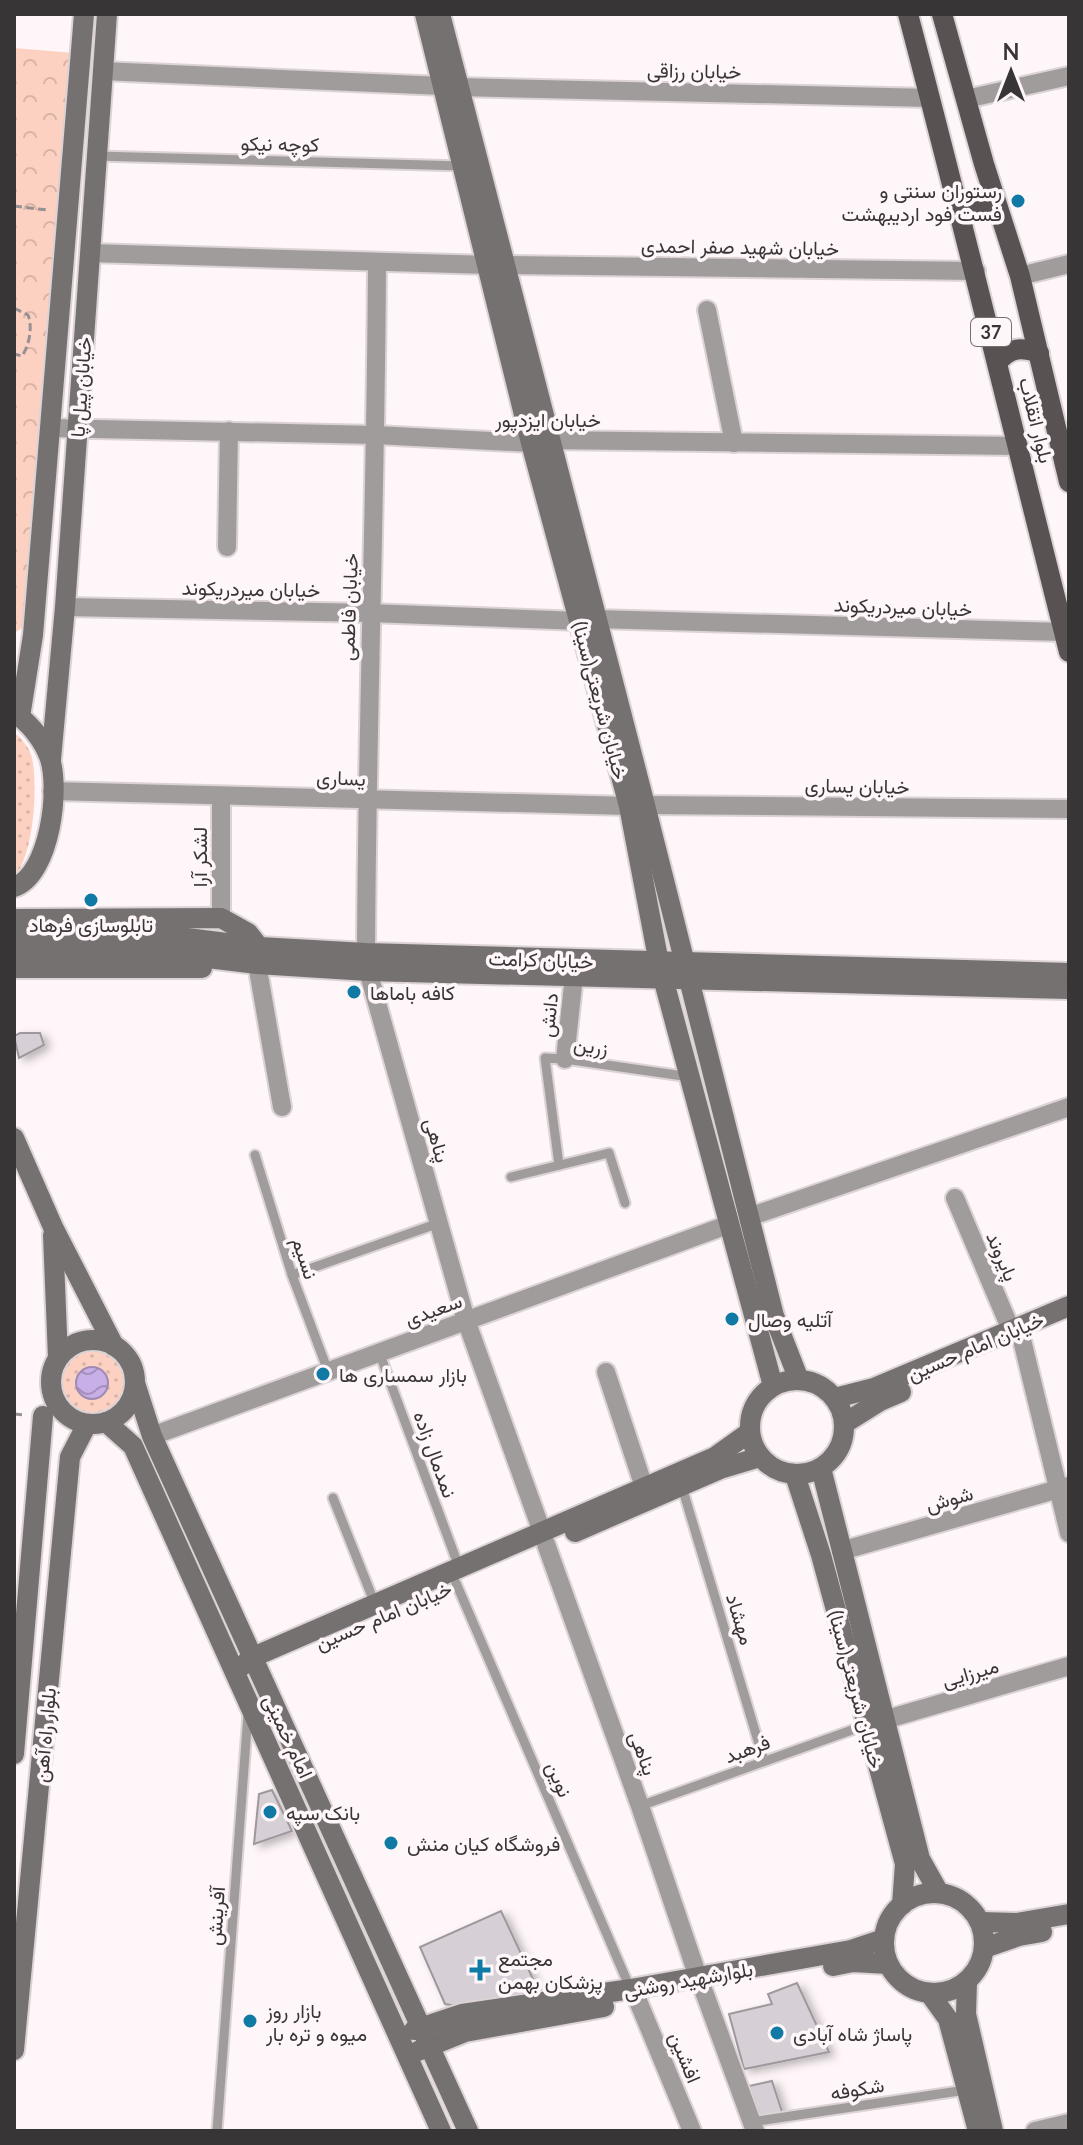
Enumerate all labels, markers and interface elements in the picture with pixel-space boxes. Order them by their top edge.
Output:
north arrow [971,32,1051,112]
text: N [1003,38,1019,65]
street label: خیابان رزاقی [647,57,741,85]
street label: کوچه نیکو [240,130,320,159]
place label: رستوران سنتی و فست فود اردیبهشت [841,178,1002,227]
marker: رستوران سنتی و فست فود اردیبهشت [1009,192,1027,210]
street label: خیابان شهید صفر احمدی [641,232,839,262]
road number: 37 [971,318,1011,346]
street label: خیابان پیل پا [65,336,98,438]
street label: بلوار انقلاب [1013,375,1059,466]
street label: خیابان ایزدپور [494,407,601,434]
street label: خیابان فاطمی [334,553,363,661]
street label: خیابان میردریکوند [181,575,320,603]
street label: خیابان میردریکوند [833,592,973,622]
street label: خیابان شریعتی(سینا) [566,618,634,782]
street label: یساری [316,764,366,792]
street label: خیابان یساری [804,772,910,800]
street label: لشکر آرا [187,827,213,887]
marker: تابلوسازی فرهاد [82,891,100,909]
place label: تابلوسازی فرهاد [29,912,153,938]
street label: خیابان کرامت [488,945,594,975]
place label: کافه باماها [370,980,455,1005]
marker: کافه باماها [345,983,363,1001]
street label: دانش [534,992,563,1039]
street label: زرین [572,1031,610,1061]
street label: پناهی [417,1115,456,1166]
street label: پایروند [979,1228,1024,1285]
street label: نسیم [286,1234,324,1283]
street label: سعیدی [401,1288,465,1331]
street label: خیابان امام حسین [903,1306,1048,1387]
place label: آتلیه وصال [748,1307,833,1333]
marker: آتلیه وصال [723,1310,741,1328]
place label: بازار سمساری ها [339,1362,467,1388]
marker: بازار سمساری ها [314,1365,332,1383]
street label: نمدمال زاده [407,1407,463,1501]
street label: شوش [922,1480,976,1518]
street label: خیابان امام حسین [311,1575,456,1656]
street label: مهشاد [720,1590,760,1648]
street label: خیابان شریعتی(سینا) [822,1607,890,1771]
street label: میرزایی [939,1652,1002,1693]
street label: بلوار راه آهن [28,1686,62,1784]
street label: امام خمینی [257,1690,319,1782]
street label: پناهی [622,1728,663,1779]
street label: فرهبد [721,1729,774,1769]
street label: نوین [540,1758,578,1801]
place label: بانک سپه [286,1800,360,1827]
marker: بانک سپه [261,1803,279,1821]
place label: فروشگاه کیان منش [407,1831,560,1857]
marker: فروشگاه کیان منش [382,1834,400,1852]
street label: آفرینش [201,1884,231,1947]
place label: مجتمع پزشکان بهمن [498,1946,603,1996]
street label: بلوارشهید روشنی [622,1956,755,2004]
marker: مجتمع پزشکان بهمن [469,1959,491,1981]
place label: بازار روز میوه و تره بار [265,1998,367,2047]
marker: بازار روز میوه و تره بار [241,2012,259,2030]
place label: پاساژ شاه آبادی [793,2021,912,2048]
marker: پاساژ شاه آبادی [768,2024,786,2042]
street label: افشین [664,2028,707,2086]
street label: شکوفه [828,2072,886,2106]

